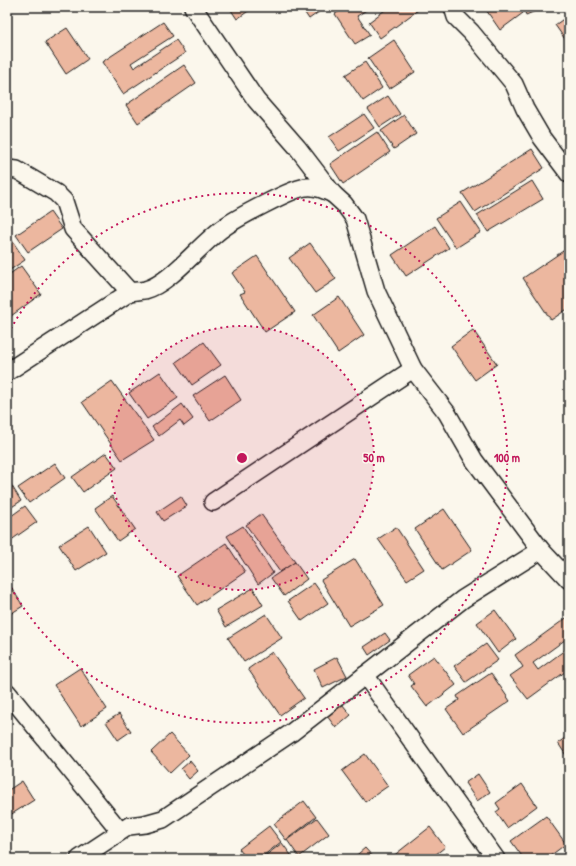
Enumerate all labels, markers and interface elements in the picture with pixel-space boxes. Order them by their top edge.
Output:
text: 50 m [363,449,385,466]
text: 100 m [494,449,520,466]
centre of rings [235,451,249,465]

